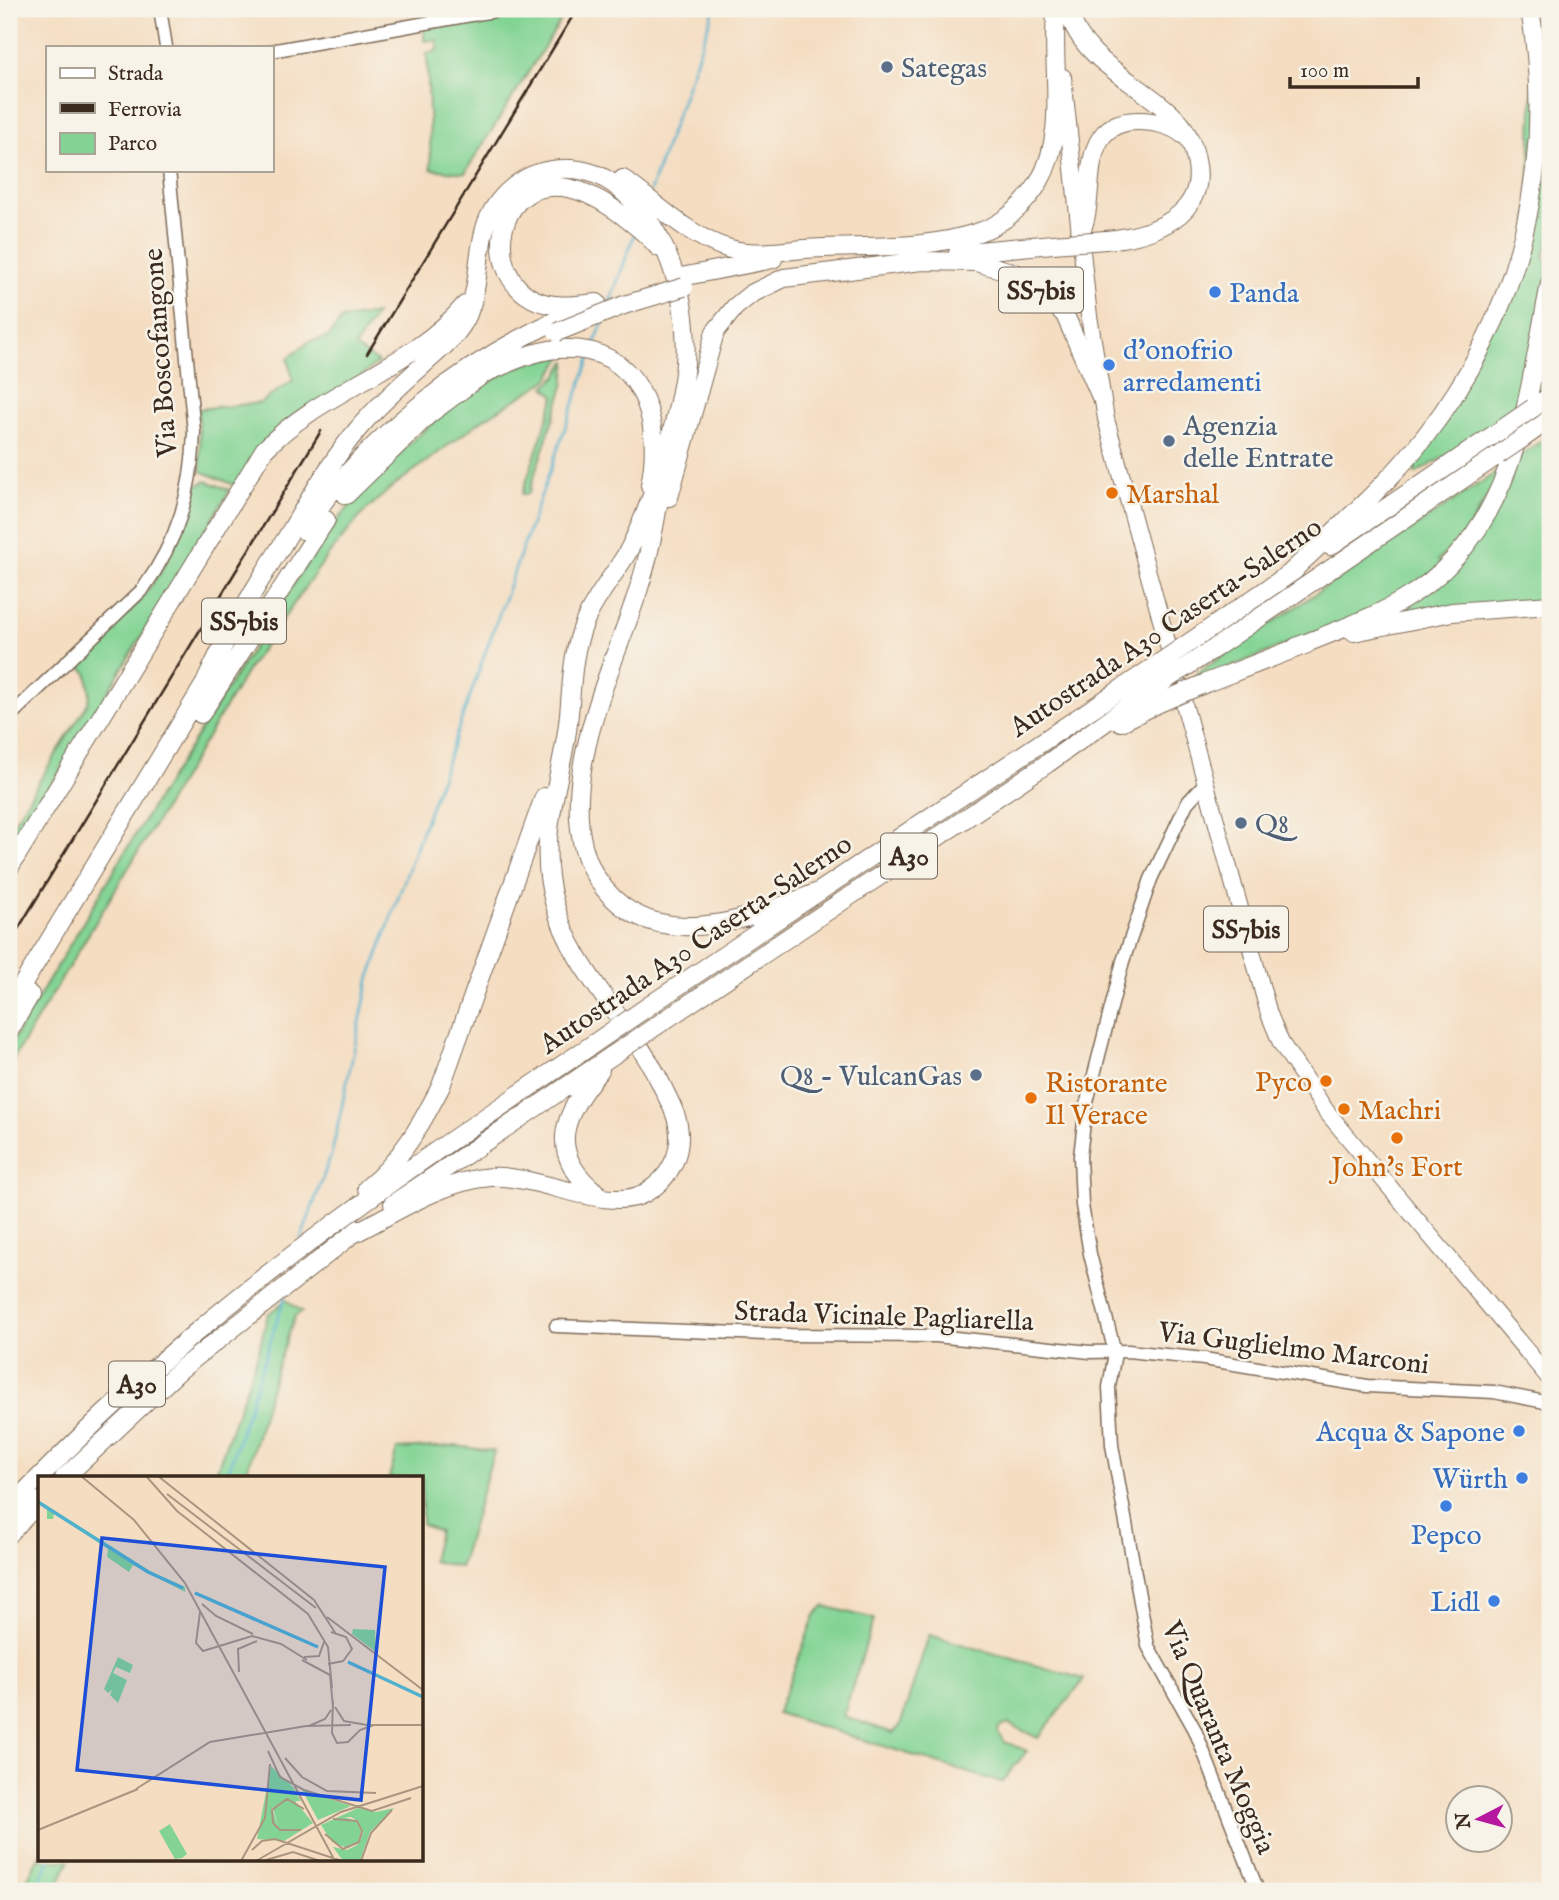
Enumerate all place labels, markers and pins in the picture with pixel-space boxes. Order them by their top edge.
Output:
place label: Sategas [901,52,987,87]
marker: Sategas [879,59,895,75]
place label: Panda [1229,277,1300,312]
marker: Panda [1207,284,1223,300]
place label: d'onofrio arredamenti [1123,334,1262,401]
marker: d'onofrio arredamenti [1101,357,1117,373]
place label: Agenzia delle Entrate [1182,410,1334,477]
marker: Agenzia delle Entrate [1161,433,1177,449]
place label: Marshal [1126,478,1220,513]
marker: Marshal [1104,485,1120,501]
place label: Q8 [1255,808,1298,843]
marker: Q8 [1233,815,1249,831]
place label: Q8 - VulcanGas [780,1060,962,1095]
place label: Pyco [1255,1066,1312,1101]
marker: Q8 - VulcanGas [968,1067,984,1083]
place label: Ristorante Il Verace [1045,1067,1168,1134]
marker: Pyco [1318,1073,1334,1089]
marker: Ristorante Il Verace [1023,1090,1039,1106]
place label: Machri [1358,1094,1441,1129]
marker: Machri [1336,1101,1352,1117]
marker: John's Fort [1389,1130,1405,1146]
place label: John's Fort [1328,1151,1463,1186]
place label: Acqua & Sapone [1315,1416,1505,1451]
marker: Acqua & Sapone [1511,1423,1527,1439]
place label: Würth [1432,1463,1508,1498]
marker: Würth [1514,1470,1530,1486]
marker: Pepco [1438,1498,1454,1514]
place label: Pepco [1411,1519,1481,1554]
place label: Lidl [1430,1586,1480,1621]
marker: Lidl [1486,1593,1502,1609]

